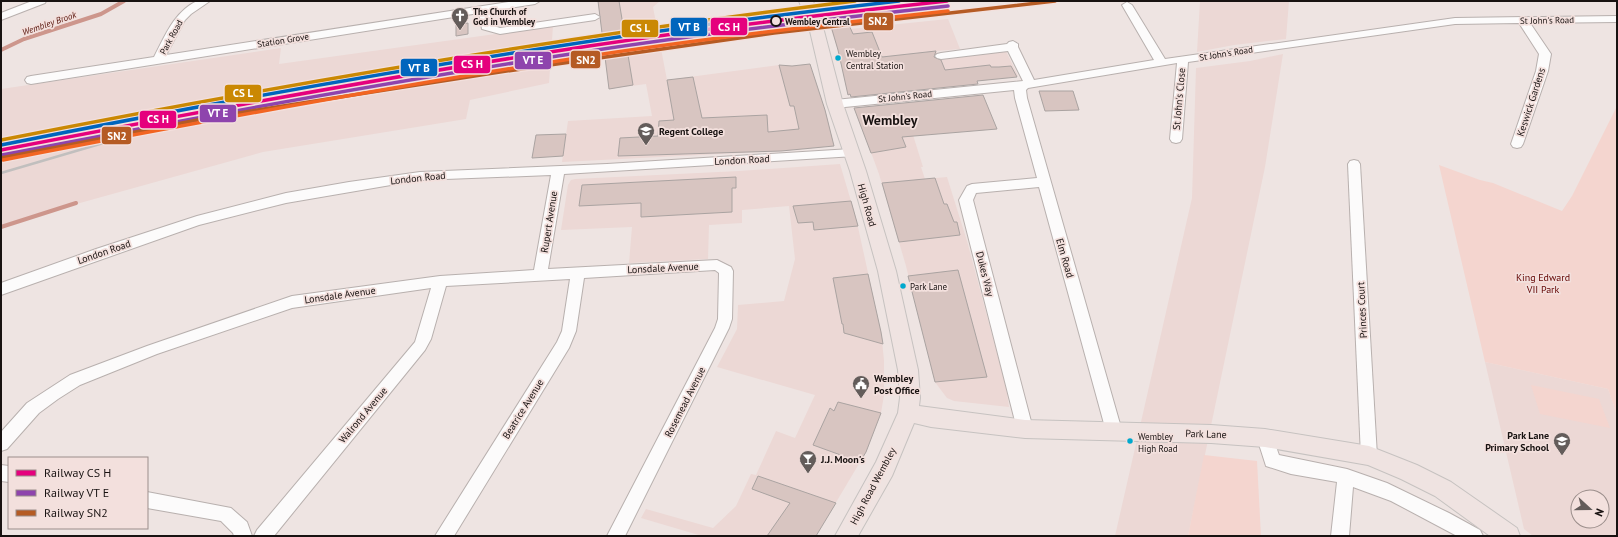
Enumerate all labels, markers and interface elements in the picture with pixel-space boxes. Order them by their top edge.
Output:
church icon: The Church of God in Wembley [450,6,470,31]
place label: The Church of God in Wembley [473,6,536,27]
water label: Wembley Brook [21,8,78,37]
line badge: SN2 [863,12,894,31]
text: SN2 [868,14,888,28]
street label: St John's Road [1520,14,1574,26]
marker: Wembley Central [770,15,782,27]
place label: Wembley Central [785,16,850,27]
line badge: VT B [670,17,708,37]
line badge: CS H [710,17,748,36]
street label: Park Road [157,18,185,56]
line badge: CS L [621,19,659,38]
text: VT B [677,20,700,34]
text: CS H [718,20,740,34]
text: CS L [630,21,651,35]
street label: Station Grove [256,30,310,50]
street label: St John's Road [1198,43,1254,63]
place label: Wembley Central Station [846,48,904,71]
line badge: SN2 [570,50,601,69]
line badge: VT E [514,51,552,70]
text: VT E [522,53,544,67]
text: SN2 [576,53,596,67]
marker: Wembley Central Station [833,53,843,63]
line badge: CS H [453,55,491,74]
text: CS H [461,57,483,71]
line badge: VT B [400,58,438,77]
text: VT B [407,61,430,75]
street label: Keswick Gardens [1514,66,1548,138]
street label: St John's Close [1170,67,1188,131]
line badge: CS L [224,84,262,103]
text: CS L [233,86,254,100]
street label: St John's Road [877,88,933,104]
line badge: VT E [199,104,237,123]
text: VT E [207,106,229,120]
line badge: CS H [139,110,177,129]
district label: Wembley [863,111,918,129]
text: CS H [147,112,169,126]
school or university icon: Regent College [636,121,656,146]
place label: Regent College [659,125,723,138]
line badge: SN2 [101,126,132,145]
text: SN2 [107,129,127,143]
street label: London Road [714,152,770,168]
street label: London Road [390,169,446,187]
street label: High Road [855,182,879,228]
street label: Rupert Avenue [538,190,560,254]
street label: London Road [76,237,132,267]
street label: Elm Road [1053,237,1077,279]
street label: Dukes Way [973,250,997,298]
street label: Lonsdale Avenue [627,260,699,276]
park label: King Edward VII Park [1516,271,1570,296]
marker: Park Lane [898,281,908,291]
place label: Park Lane [910,281,948,292]
street label: Princes Court [1354,281,1370,338]
street label: Lonsdale Avenue [304,284,376,306]
street label: Rosemead Avenue [662,365,708,439]
place label: Wembley Post Office [874,372,920,397]
public building icon: Wembley Post Office [851,374,871,399]
street label: Beatrice Avenue [499,377,547,441]
street label: Walrond Avenue [336,384,390,446]
street label: Park Lane [1185,427,1227,441]
place label: Park Lane Primary School [1485,429,1549,454]
place label: Wembley High Road [1138,431,1178,454]
school or university icon: Park Lane Primary School [1552,431,1572,456]
marker: Wembley High Road [1125,436,1135,446]
street label: High Road Wembley [847,445,899,527]
bar icon: J.J. Moon's [798,449,818,474]
place label: J.J. Moon's [820,453,865,466]
legend [8,457,148,529]
text: Railway CS H [44,465,111,480]
text: Railway VT E [44,485,109,500]
north arrow [1570,489,1610,529]
text: Railway SN2 [44,505,108,520]
text: N [1592,507,1607,518]

